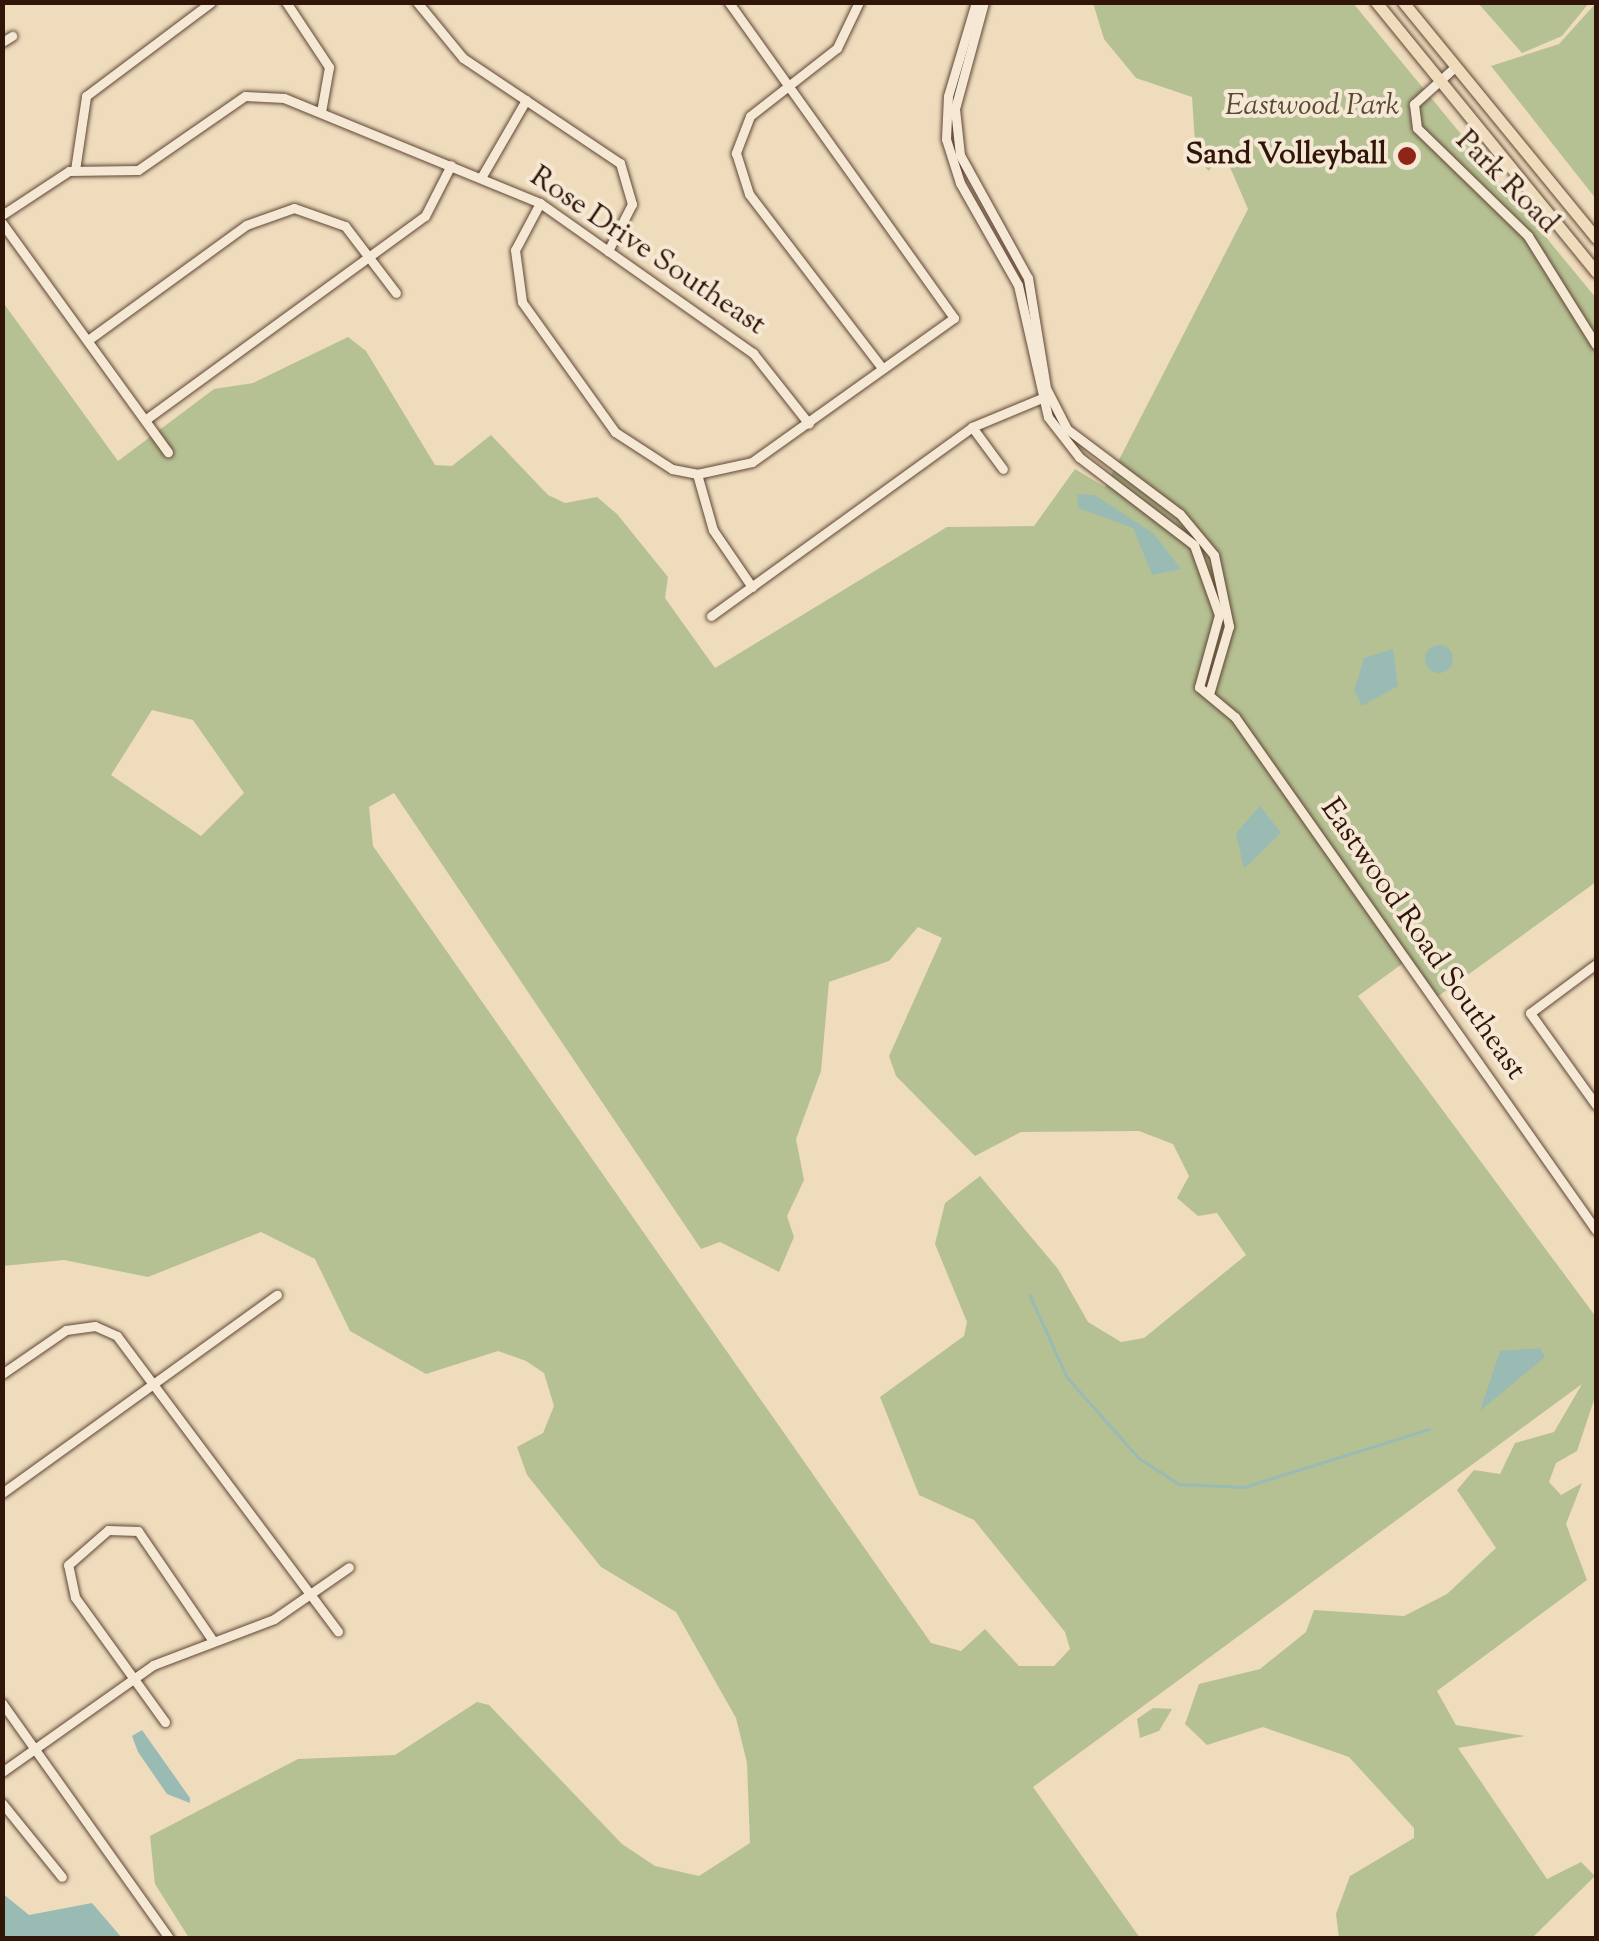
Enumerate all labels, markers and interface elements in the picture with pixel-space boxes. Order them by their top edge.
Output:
park label: Eastwood Park [1225,89,1399,125]
street label: Park Road [1447,124,1565,242]
place label: Sand Volleyball [1185,138,1387,174]
marker: Sand Volleyball [1396,145,1418,167]
street label: Rose Drive Southeast [522,160,772,344]
street label: Eastwood Road Southeast [1311,793,1533,1087]

